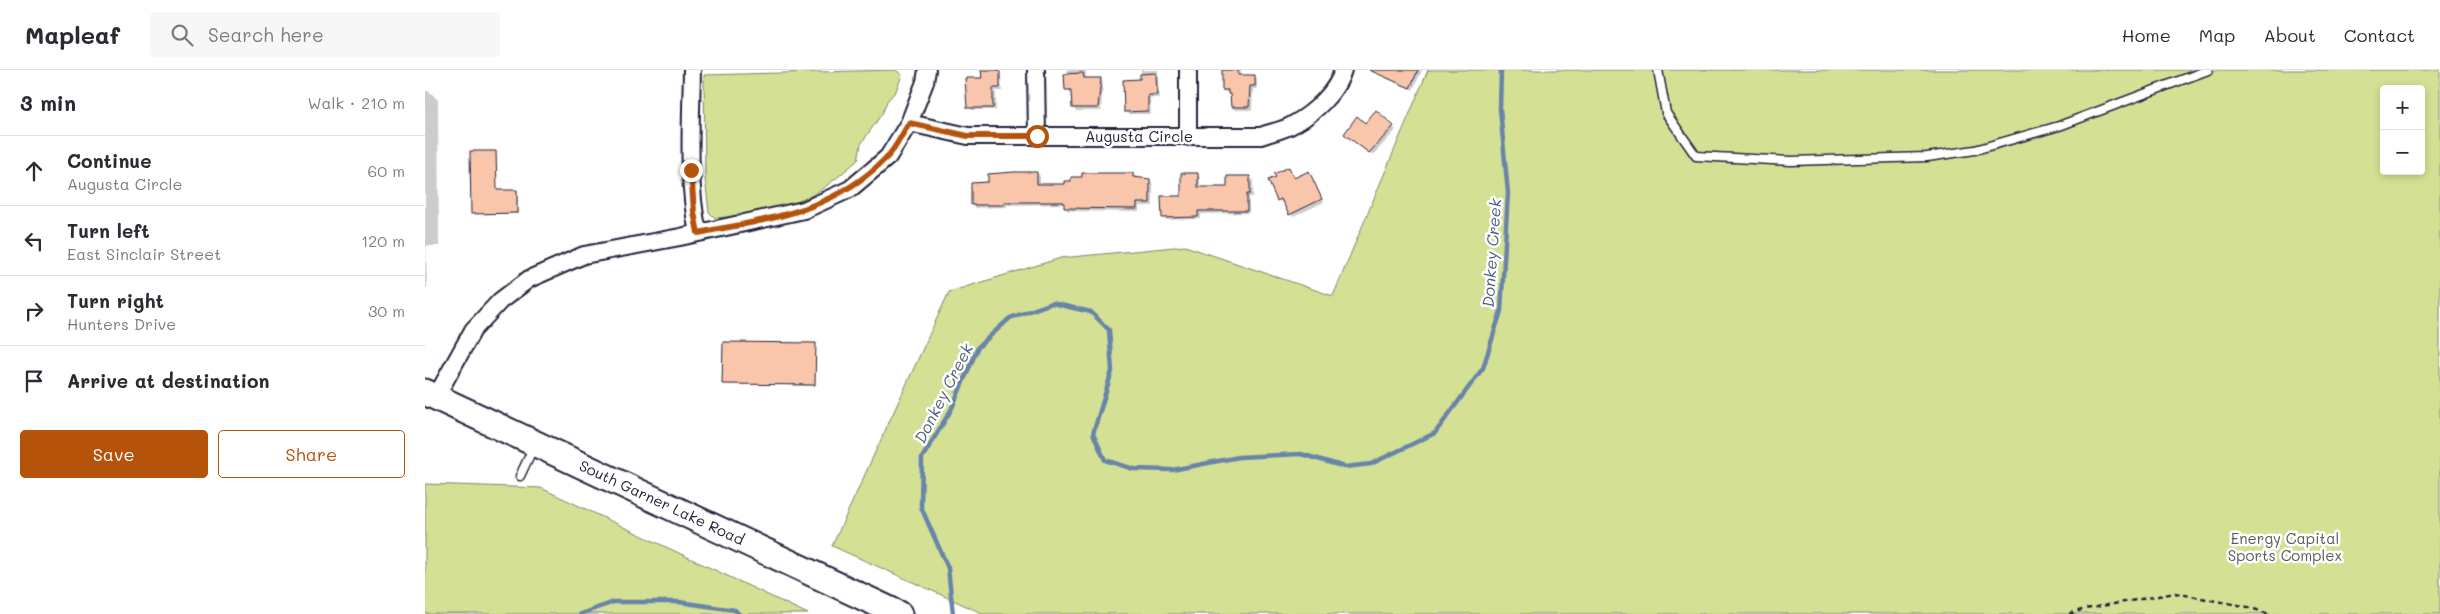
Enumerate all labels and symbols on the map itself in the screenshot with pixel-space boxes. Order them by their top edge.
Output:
route start [1026,125,1049,148]
street label: Augusta Circle [1085,126,1193,146]
route end [680,159,703,182]
water label: Donkey Creek [1477,197,1505,308]
water label: Donkey Creek [909,339,977,446]
street label: South Garner Lake Road [576,455,748,549]
park label: Energy Capital Sports Complex [2228,528,2343,565]

